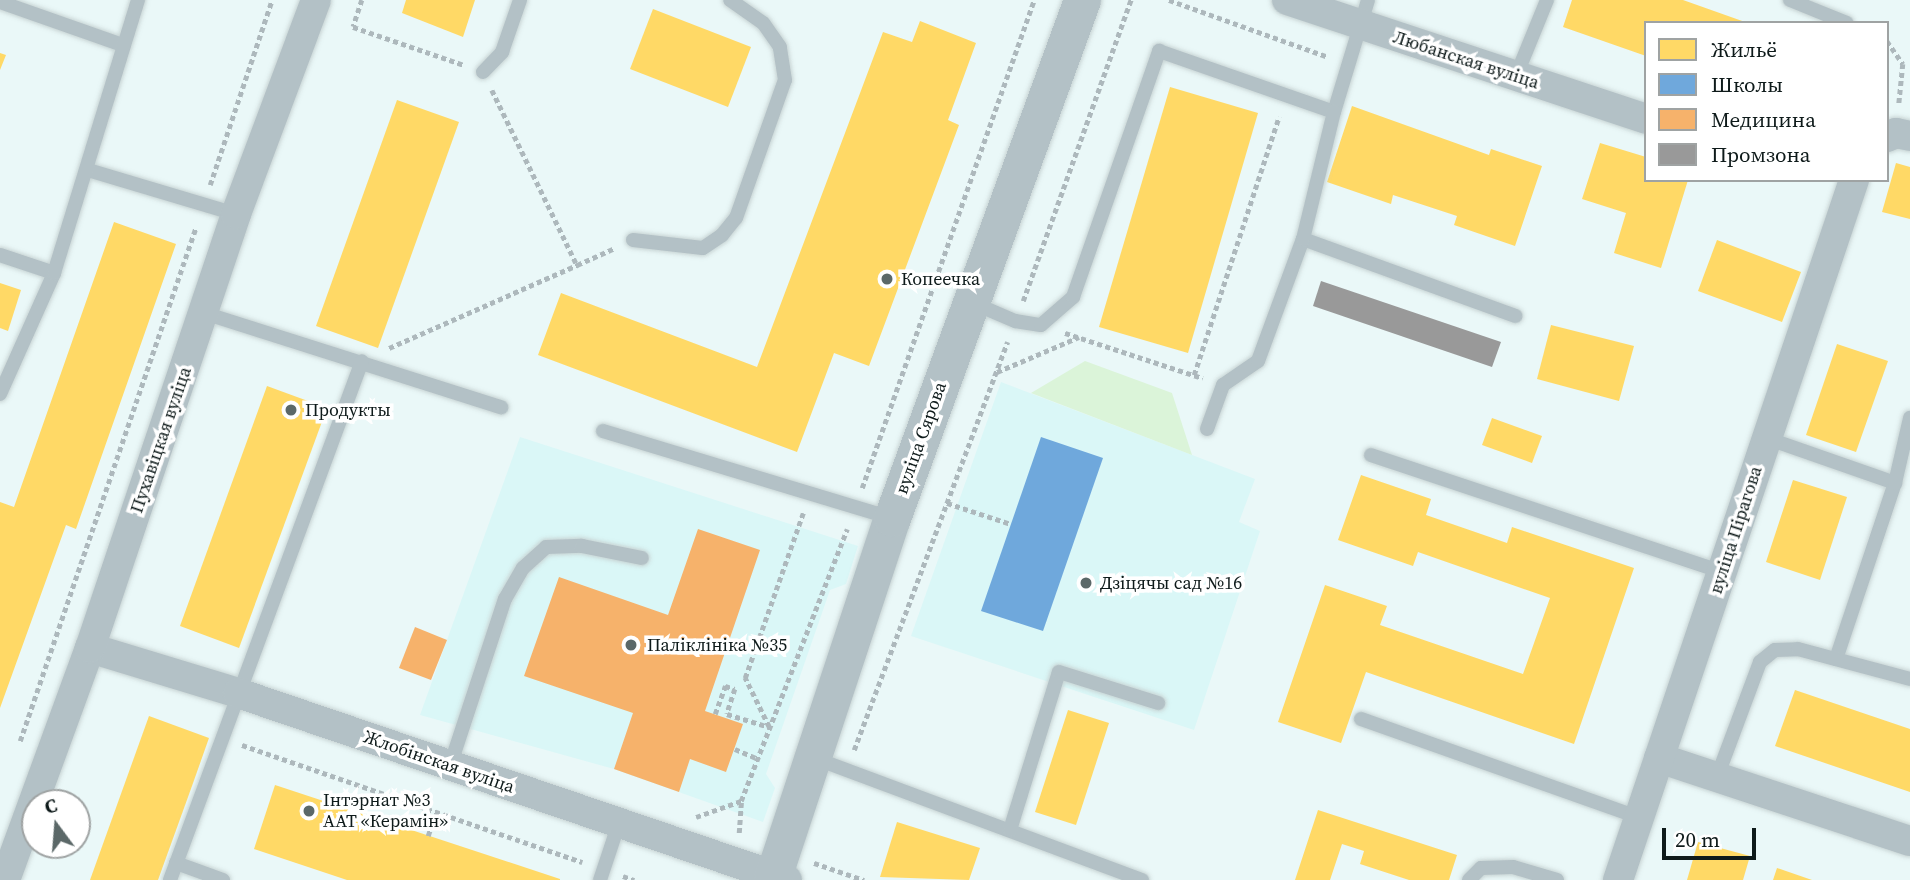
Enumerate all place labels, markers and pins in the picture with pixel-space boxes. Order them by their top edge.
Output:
place label: Копеечка [901,268,980,290]
marker: Копеечка [879,271,895,287]
place label: Продукты [305,399,391,421]
marker: Продукты [283,402,299,418]
place label: Дзіцячы сад №16 [1100,572,1242,594]
marker: Дзіцячы сад №16 [1078,575,1094,591]
place label: Паліклініка №35 [647,634,787,656]
marker: Паліклініка №35 [621,635,641,655]
place label: Інтэрнат №3 ААТ «Керамін» [323,790,448,832]
marker: Інтэрнат №3 ААТ «Керамін» [301,803,317,819]

